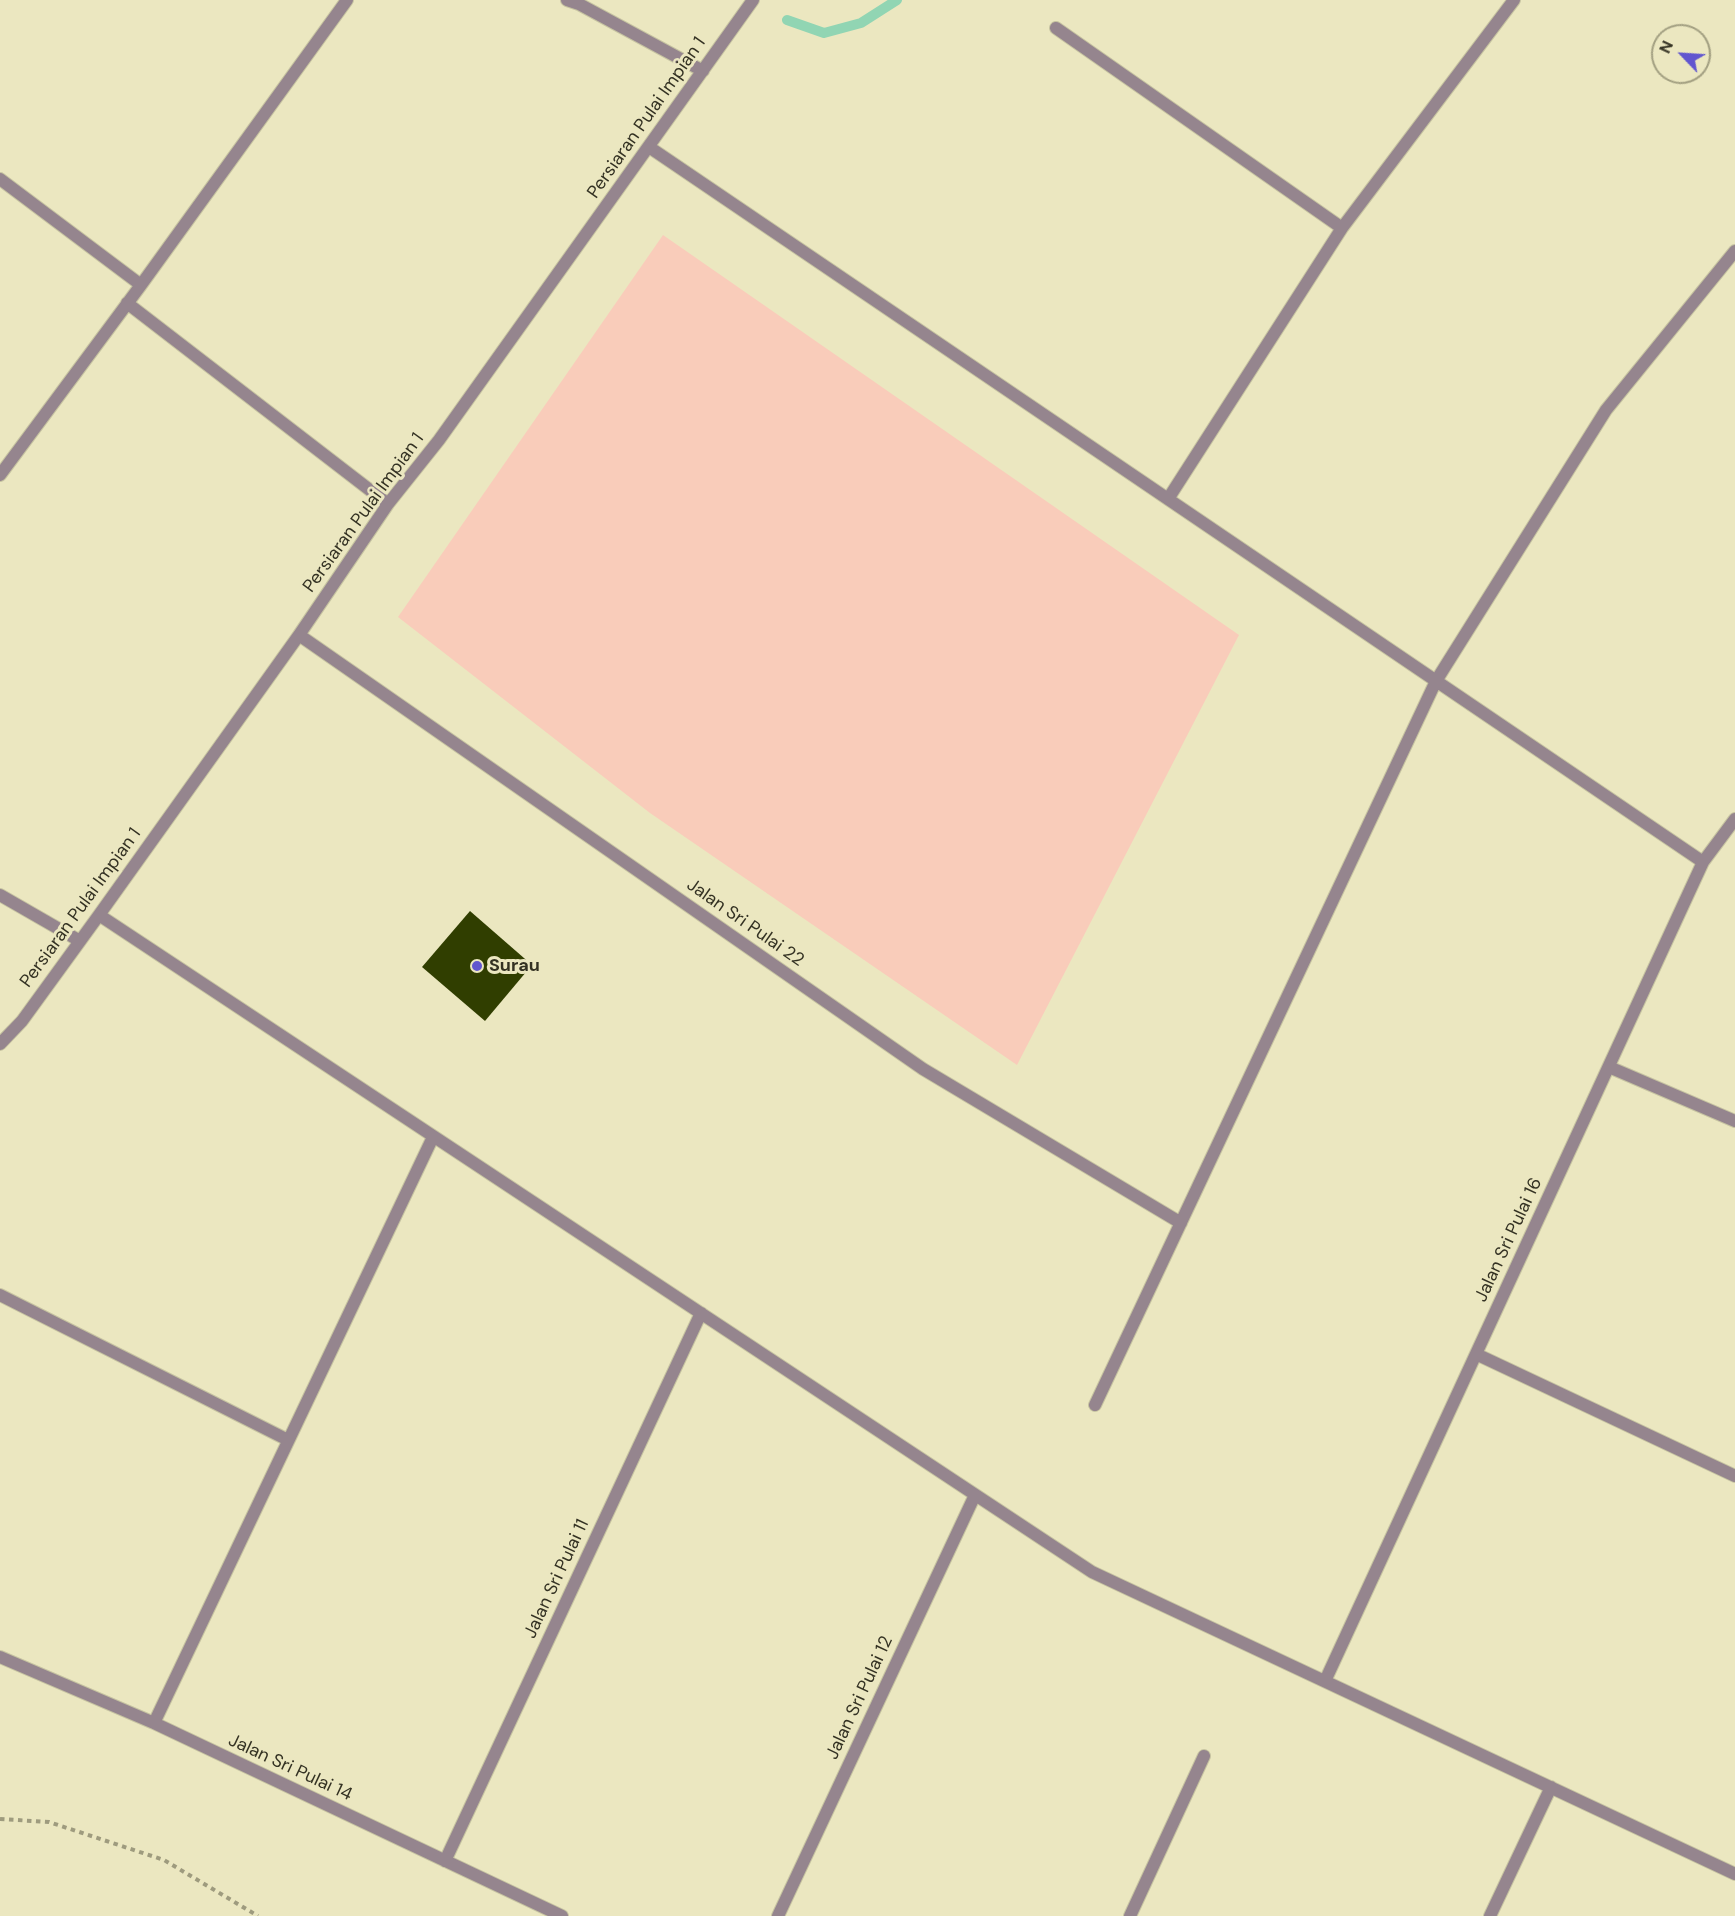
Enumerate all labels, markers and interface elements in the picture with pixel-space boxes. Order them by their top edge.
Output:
north arrow [1651,24,1711,84]
street label: Persiaran Pulai Impian 1 [583,33,711,203]
text: N [1654,37,1678,57]
street label: Persiaran Pulai Impian 1 [299,429,429,597]
street label: Persiaran Pulai Impian 1 [16,824,146,992]
street label: Jalan Sri Pulai 22 [682,874,808,972]
place label: Surau [489,955,540,977]
marker: Surau [470,959,484,973]
street label: Jalan Sri Pulai 16 [1471,1174,1547,1306]
street label: Jalan Sri Pulai 11 [520,1516,594,1642]
street label: Jalan Sri Pulai 12 [822,1633,898,1763]
street label: Jalan Sri Pulai 14 [225,1730,355,1806]

